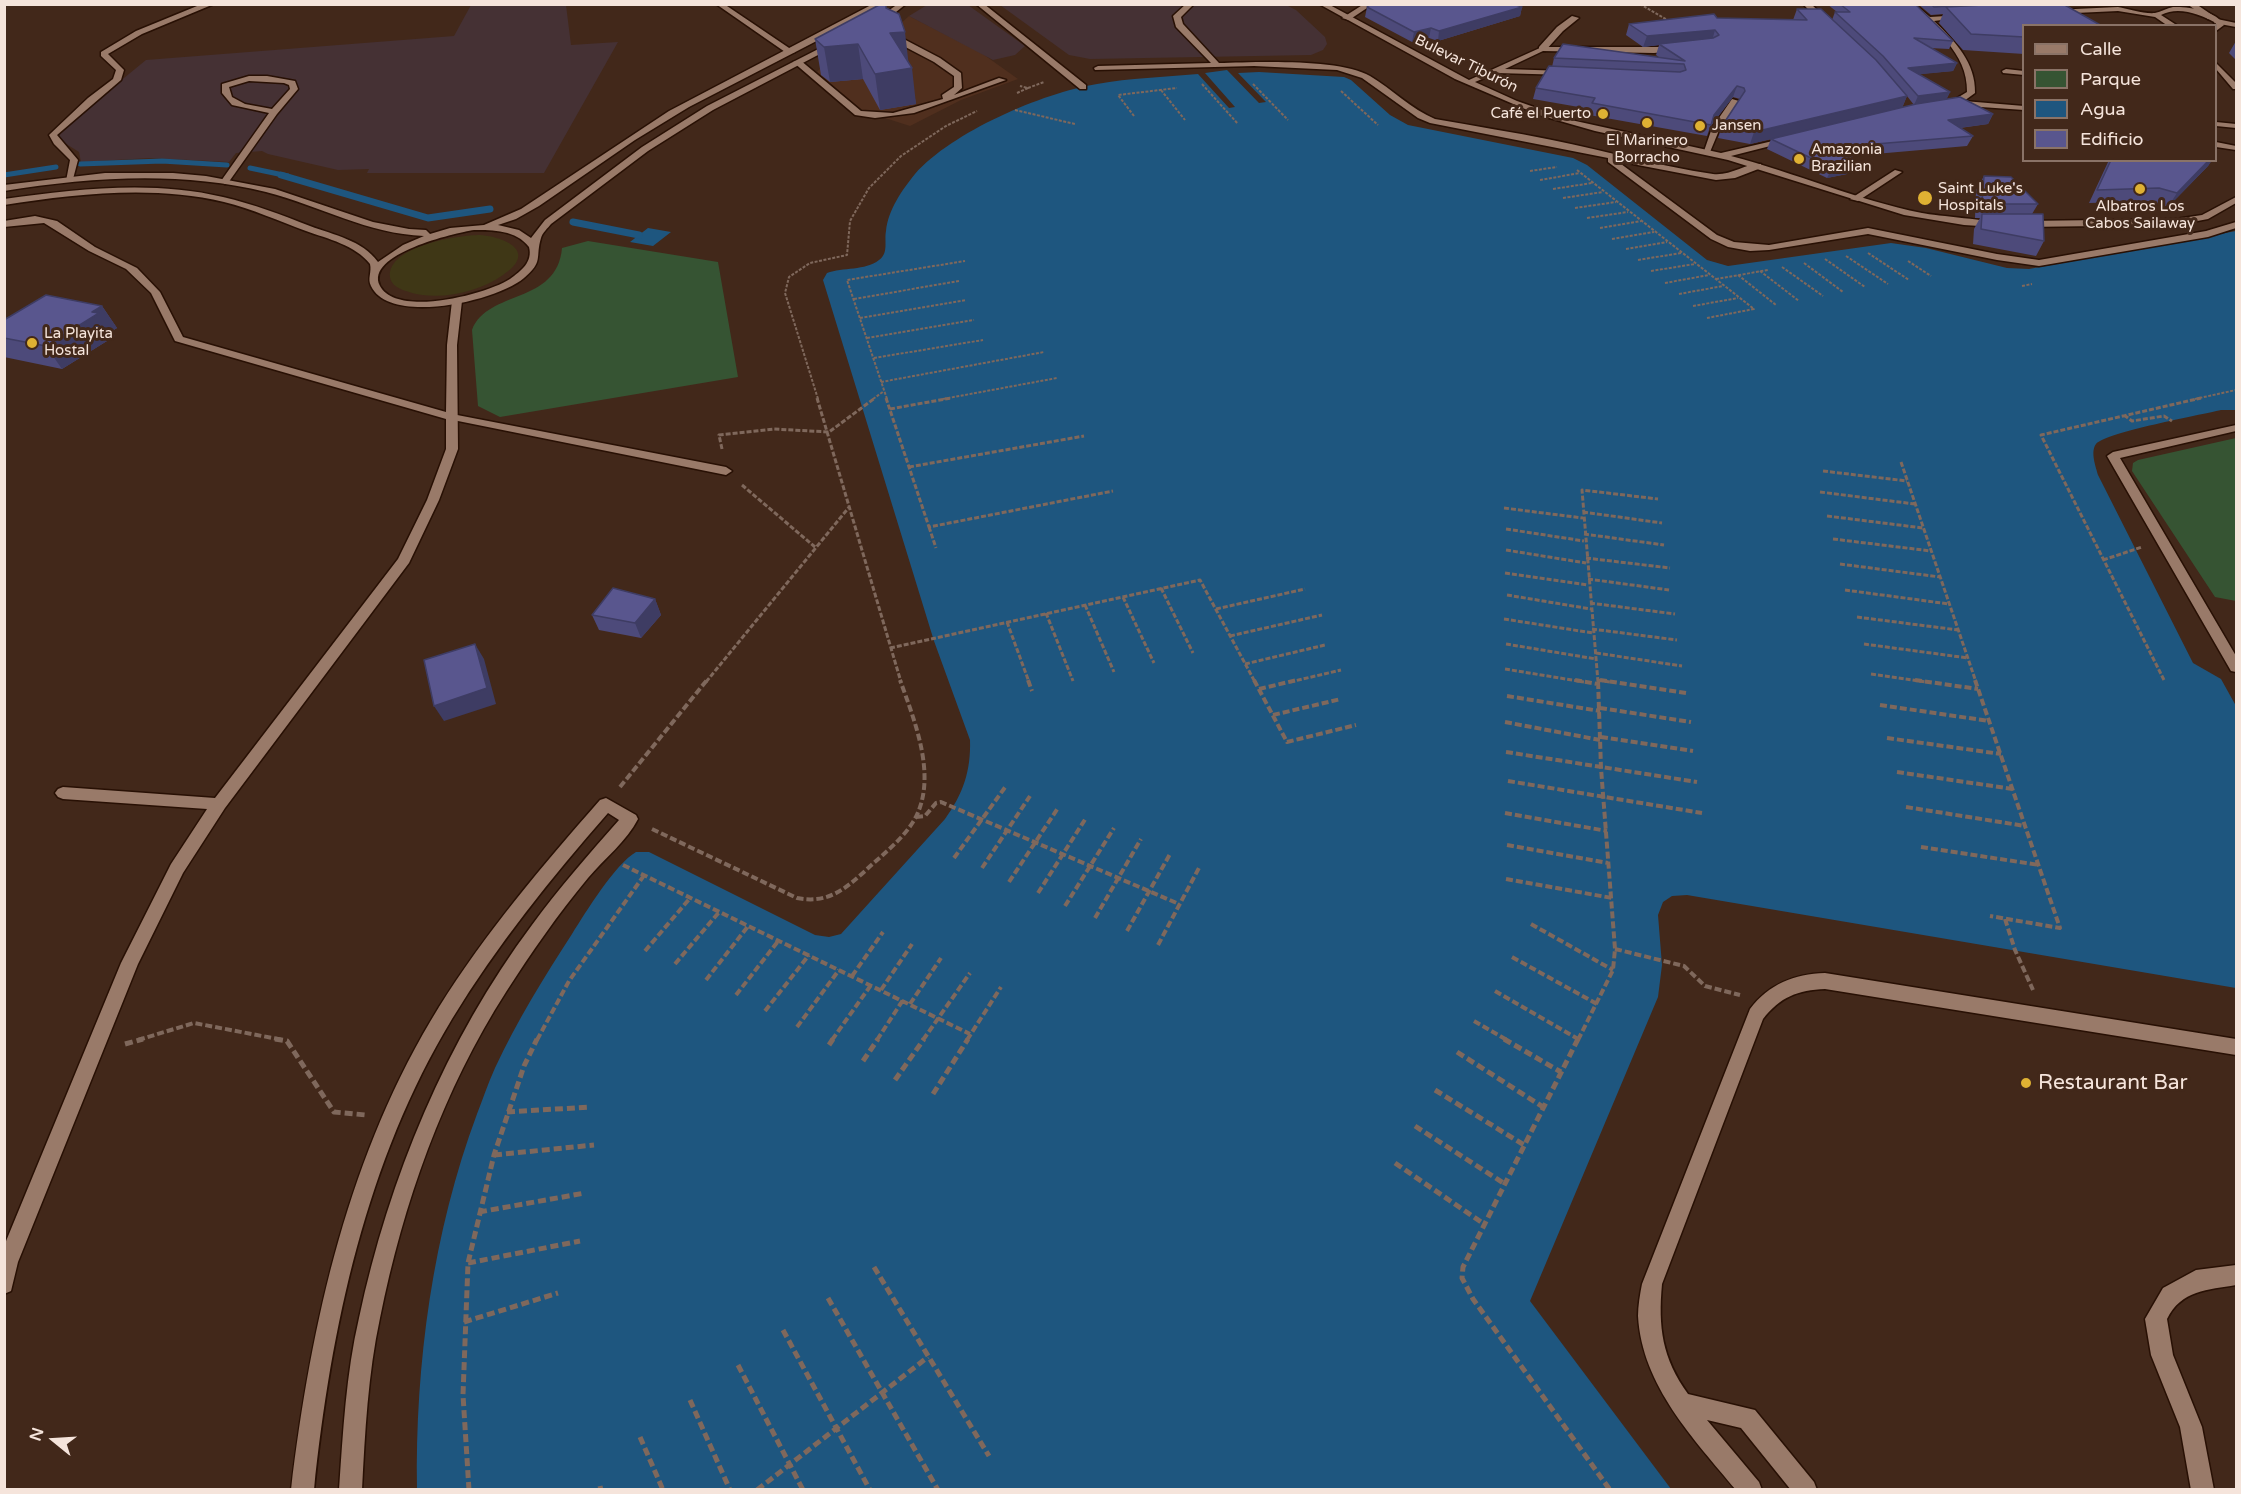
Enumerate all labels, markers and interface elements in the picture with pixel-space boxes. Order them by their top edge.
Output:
legend [2022,24,2217,162]
street label: Bulevar Tiburón [1411,31,1521,97]
text: Calle [2080,38,2122,60]
text: Parque [2080,68,2141,90]
text: Agua [2080,98,2126,120]
place label: Café el Puerto [1490,105,1591,123]
marker: Café el Puerto [1596,107,1610,121]
marker: El Marinero Borracho [1640,116,1654,130]
place label: Jansen [1712,117,1761,135]
marker: Jansen [1693,119,1707,133]
text: Edificio [2080,128,2144,150]
place label: El Marinero Borracho [1606,132,1688,167]
place label: Amazonia Brazilian [1811,141,1882,176]
marker: Amazonia Brazilian [1792,152,1806,166]
place label: Saint Luke's Hospitals [1938,180,2023,215]
marker: Albatros Los Cabos Sailaway [2133,182,2147,196]
marker: Saint Luke's Hospitals [1916,189,1934,207]
place label: Albatros Los Cabos Sailaway [2085,198,2195,233]
place label: La Playita Hostal [44,325,113,360]
marker: La Playita Hostal [25,336,39,350]
place label: Restaurant Bar [2038,1070,2188,1096]
marker: Restaurant Bar [2019,1076,2033,1090]
north arrow [24,1410,84,1470]
text: N [25,1425,48,1444]

